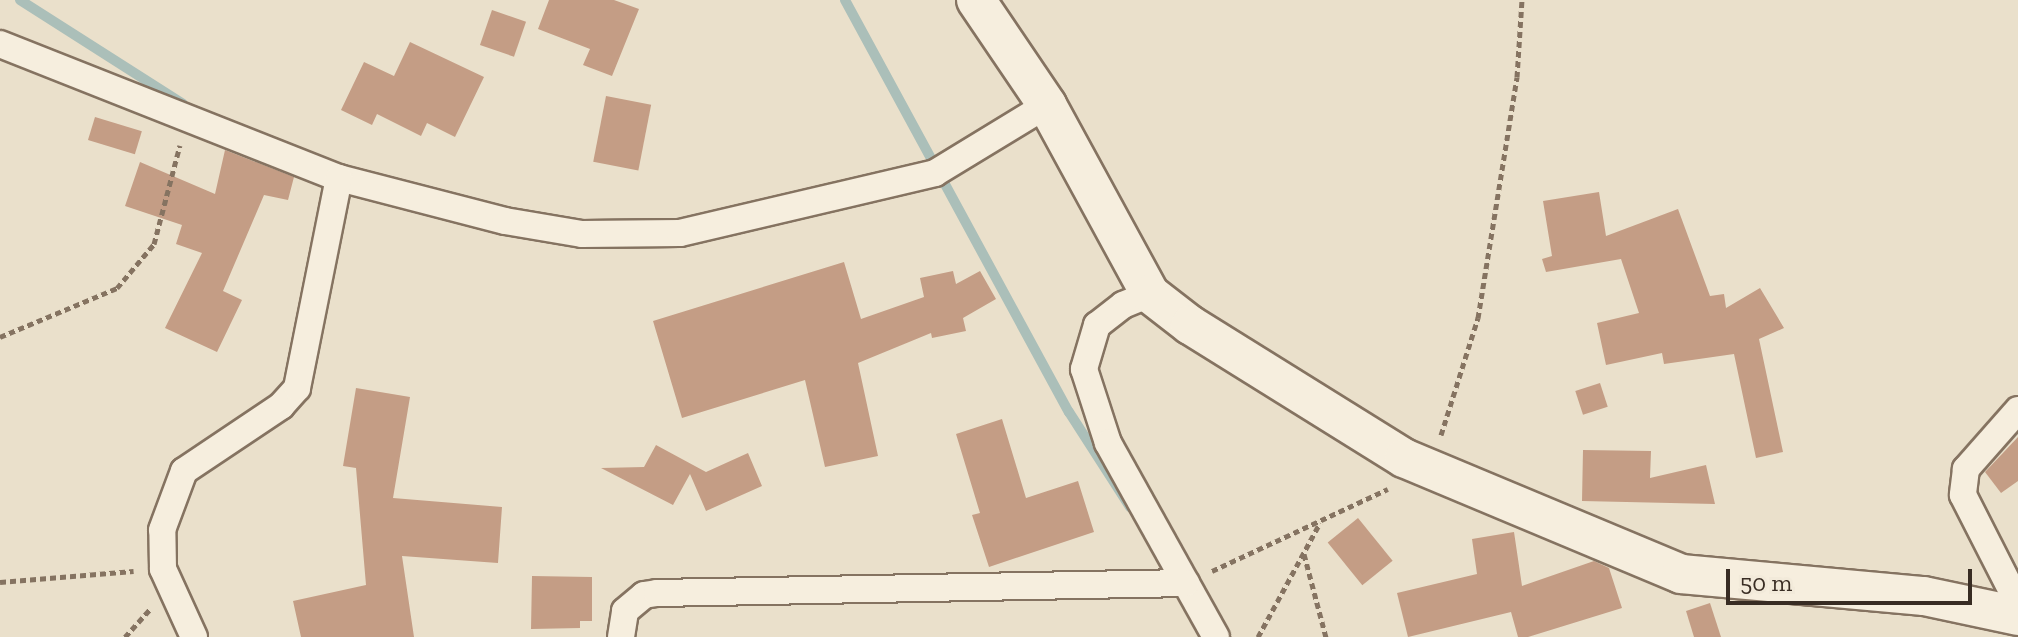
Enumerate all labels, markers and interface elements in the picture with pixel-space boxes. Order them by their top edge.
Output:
scale bar [1730,553,1976,603]
text: 50 m [1740,568,1792,597]

